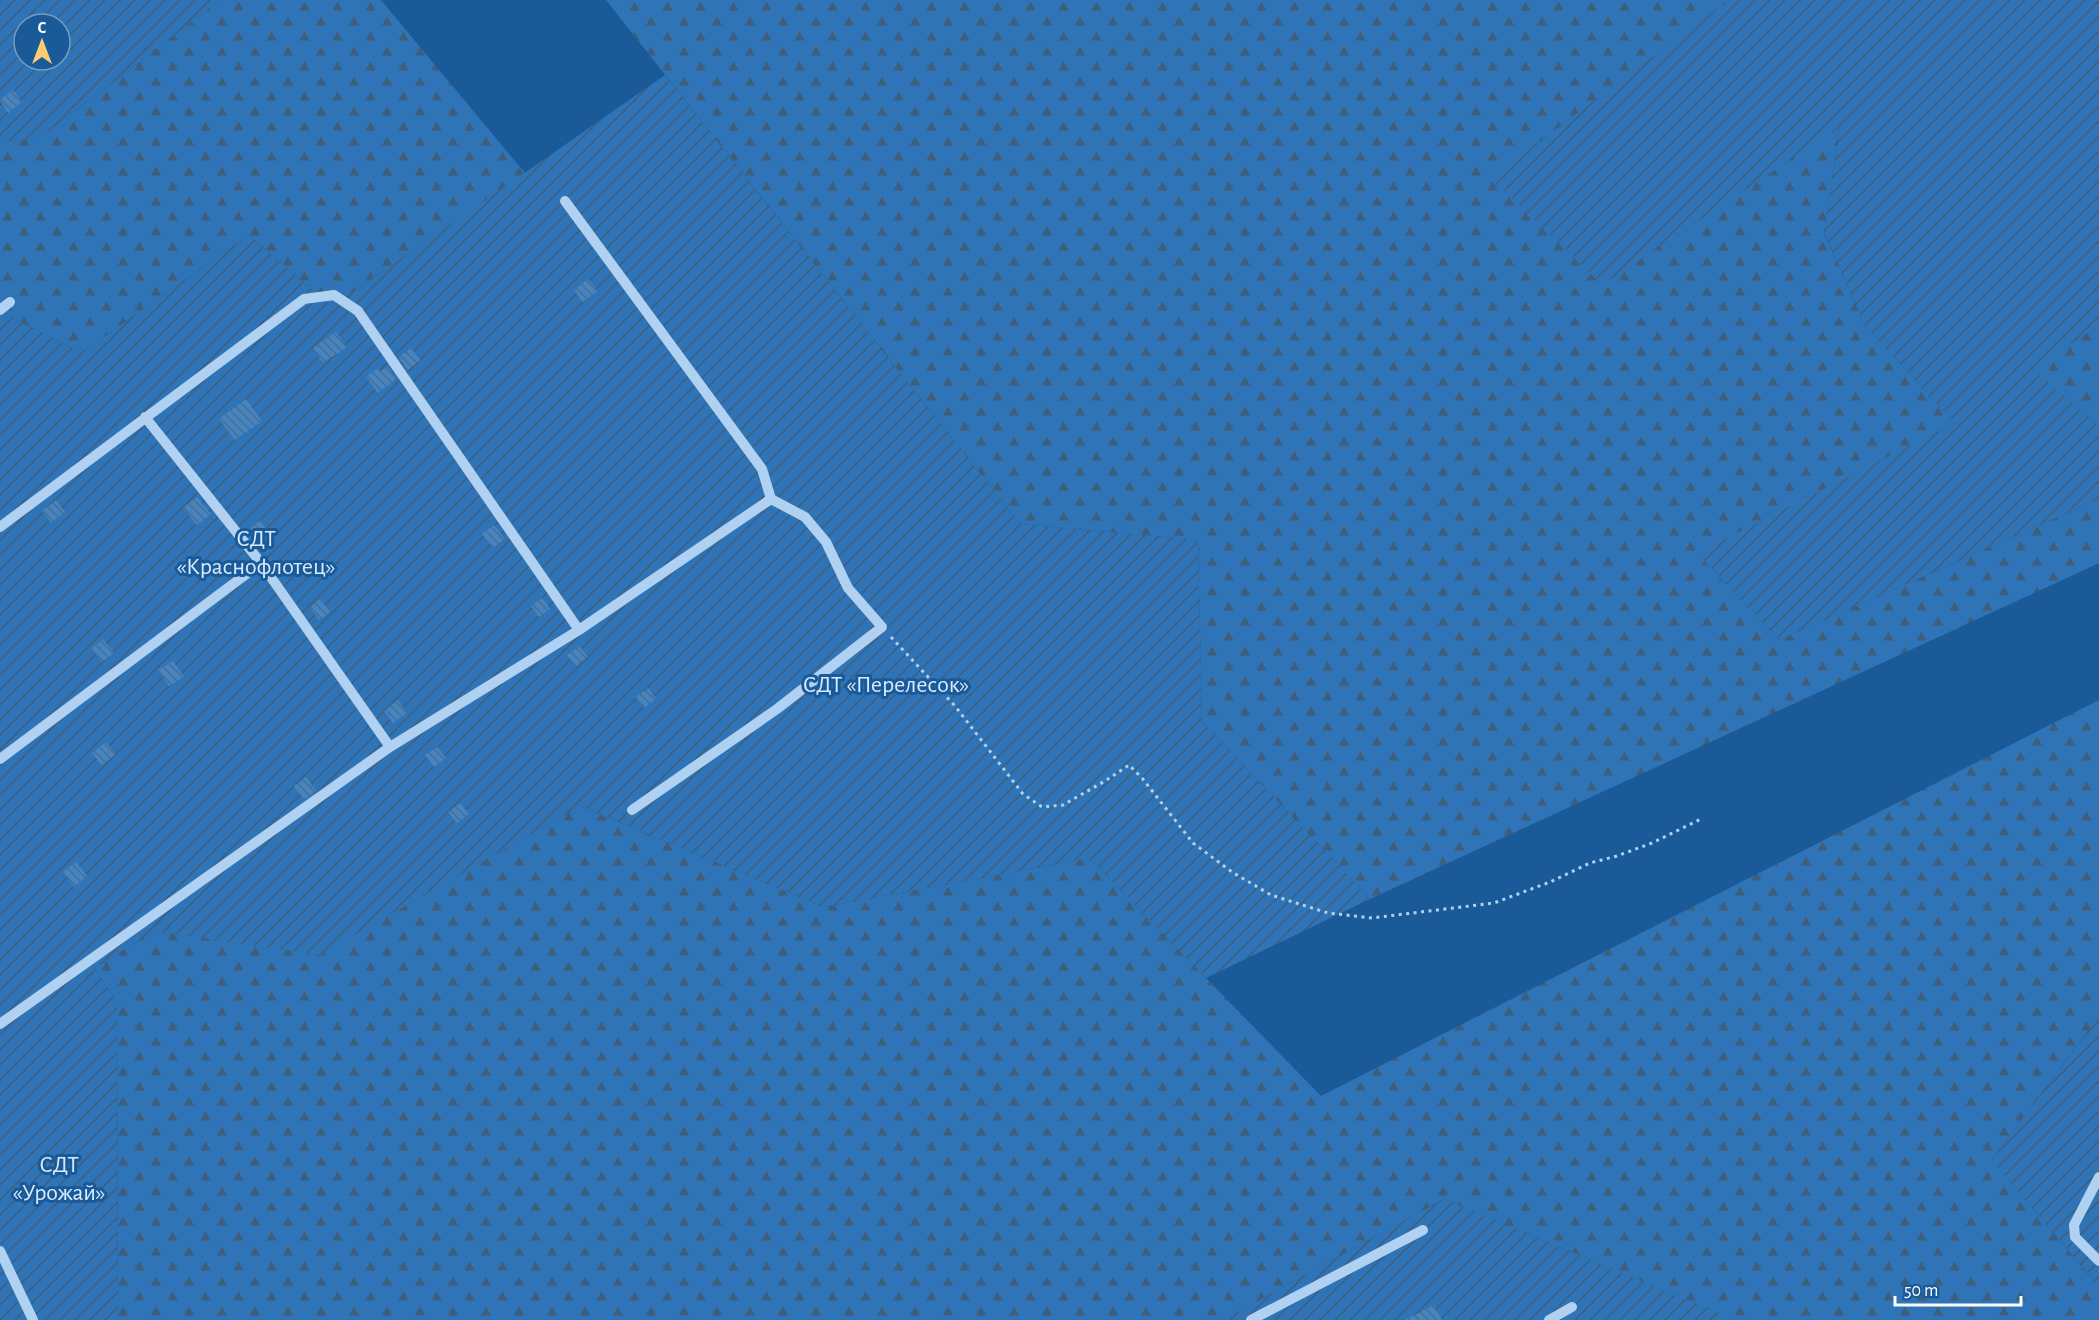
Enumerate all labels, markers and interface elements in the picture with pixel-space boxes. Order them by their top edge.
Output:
north arrow [12,12,72,72]
text: С [38,20,47,36]
park label: СДТ «Краснофлотец» [177,527,335,579]
park label: СДТ «Перелесок» [803,673,969,697]
park label: СДТ «Урожай» [12,1153,106,1205]
scale bar [1895,1269,2021,1307]
text: 50 m [1904,1282,1938,1300]

